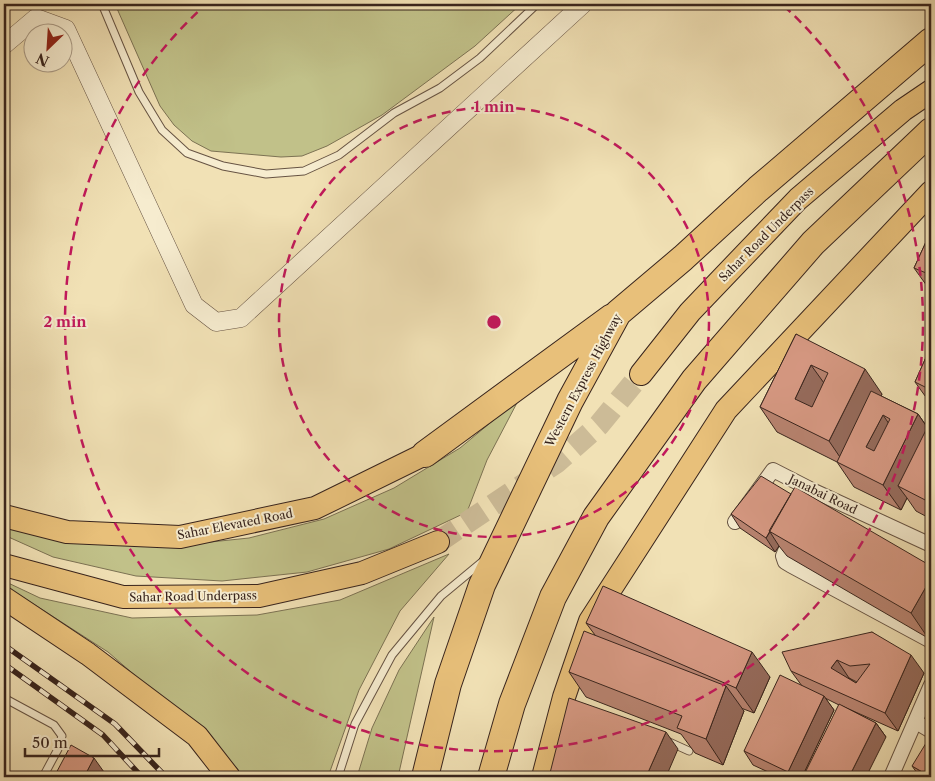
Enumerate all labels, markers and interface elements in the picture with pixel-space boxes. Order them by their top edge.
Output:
north arrow [22,22,72,72]
text: N [33,49,52,71]
text: 1 min [473,97,515,116]
street label: Sahar Road Underpass [715,183,817,285]
street label: Western Express Highway [541,311,625,450]
text: 2 min [43,312,87,331]
centre of rings [485,313,503,331]
street label: Janabai Road [784,470,860,517]
street label: Sahar Elevated Road [176,505,295,543]
street label: Sahar Road Underpass [129,587,257,605]
scale bar [25,726,159,758]
text: 50 m [32,733,68,752]

